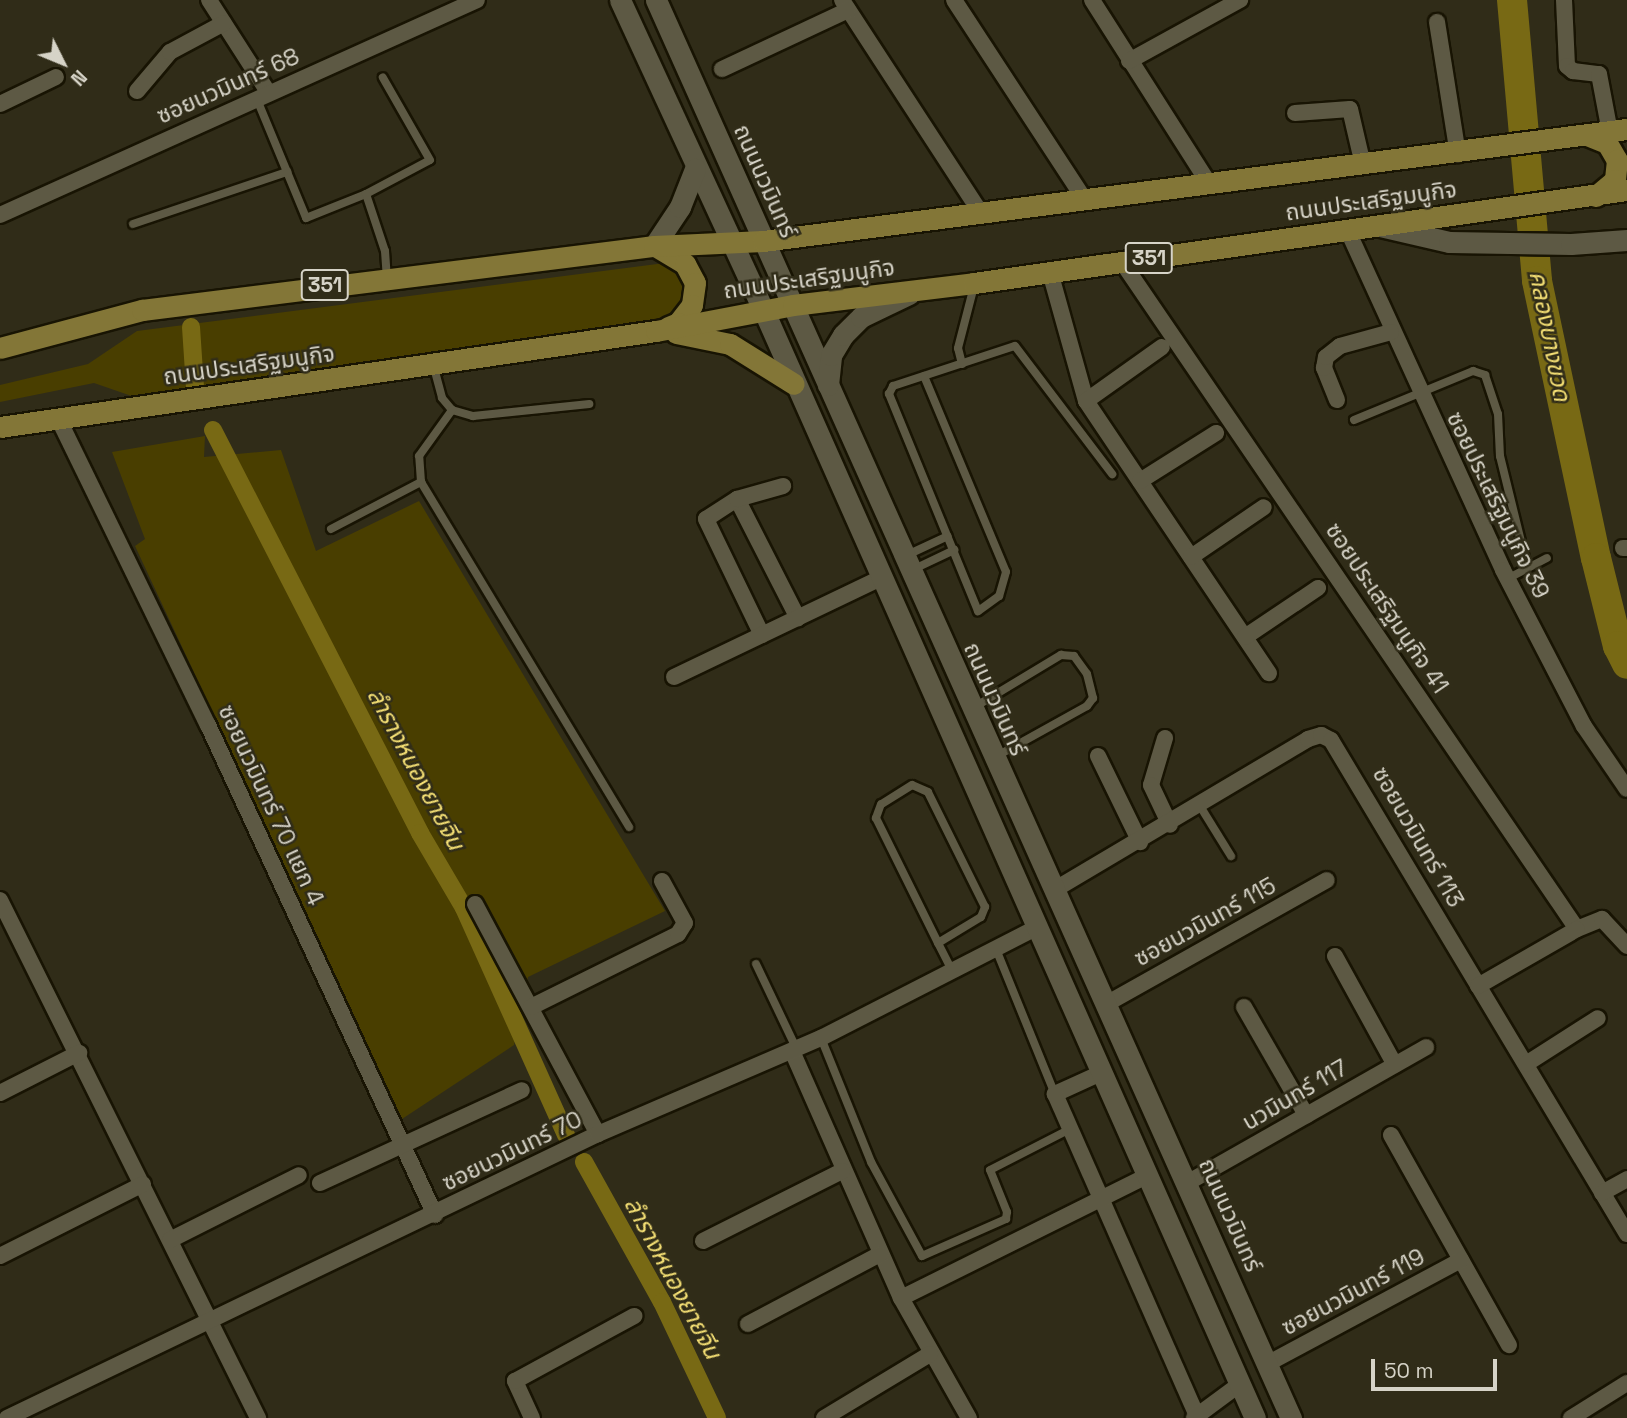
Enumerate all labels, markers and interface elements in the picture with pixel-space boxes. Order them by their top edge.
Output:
north arrow [28,28,98,98]
street label: ซอยนวมินทร์ 68 [153,42,303,130]
text: N [65,64,92,91]
street label: ถนนนวมินทร์ [728,120,802,242]
street label: ถนนประเสริฐมนูกิจ [1284,175,1458,227]
road number: 351 [1124,240,1174,276]
street label: ถนนประเสริฐมนูกิจ [722,253,896,305]
road number: 351 [300,268,350,302]
water label: คลองบางขวด [1523,268,1577,404]
street label: ถนนประเสริฐมนูกิจ [162,339,336,391]
street label: ซอยประเสริฐมนูกิจ 39 [1441,407,1555,603]
street label: ซอยประเสริฐมนูกิจ 41 [1320,518,1454,698]
street label: ถนนนวมินทร์ [958,638,1032,760]
water label: ลำรางหนองยายจีน [361,683,471,855]
street label: ซอยนวมินทร์ 70 แยก 4 [212,700,330,910]
street label: ซอยนวมินทร์ 113 [1367,762,1469,912]
street label: ซอยนวมินทร์ 115 [1129,872,1281,972]
street label: นวมินทร์ 117 [1237,1054,1353,1136]
street label: ซอยนวมินทร์ 70 [438,1105,586,1197]
street label: ถนนนวมินทร์ [1193,1154,1267,1276]
water label: ลำรางหนองยายจีน [618,1192,728,1364]
street label: ซอยนวมินทร์ 119 [1277,1243,1429,1341]
scale bar [1375,1344,1501,1388]
text: 50 m [1384,1357,1434,1384]

